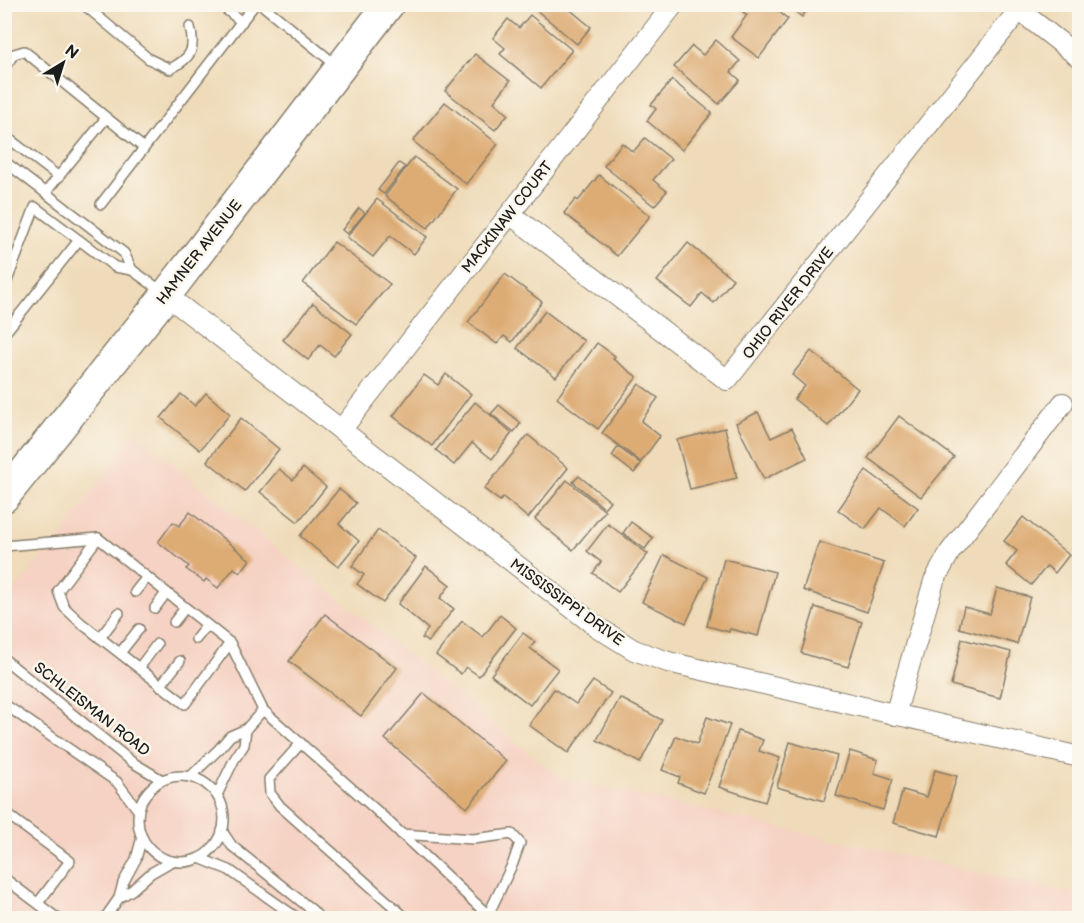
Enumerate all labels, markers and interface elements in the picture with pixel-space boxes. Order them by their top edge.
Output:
north arrow [33,33,93,93]
text: N [61,41,82,64]
street label: MACKINAW COURT [458,158,557,277]
street label: HAMNER AVENUE [152,196,246,309]
street label: OHIO RIVER DRIVE [739,243,838,363]
street label: MISSISSIPPI DRIVE [506,555,627,650]
street label: SCHLEISMAN ROAD [30,658,154,761]

